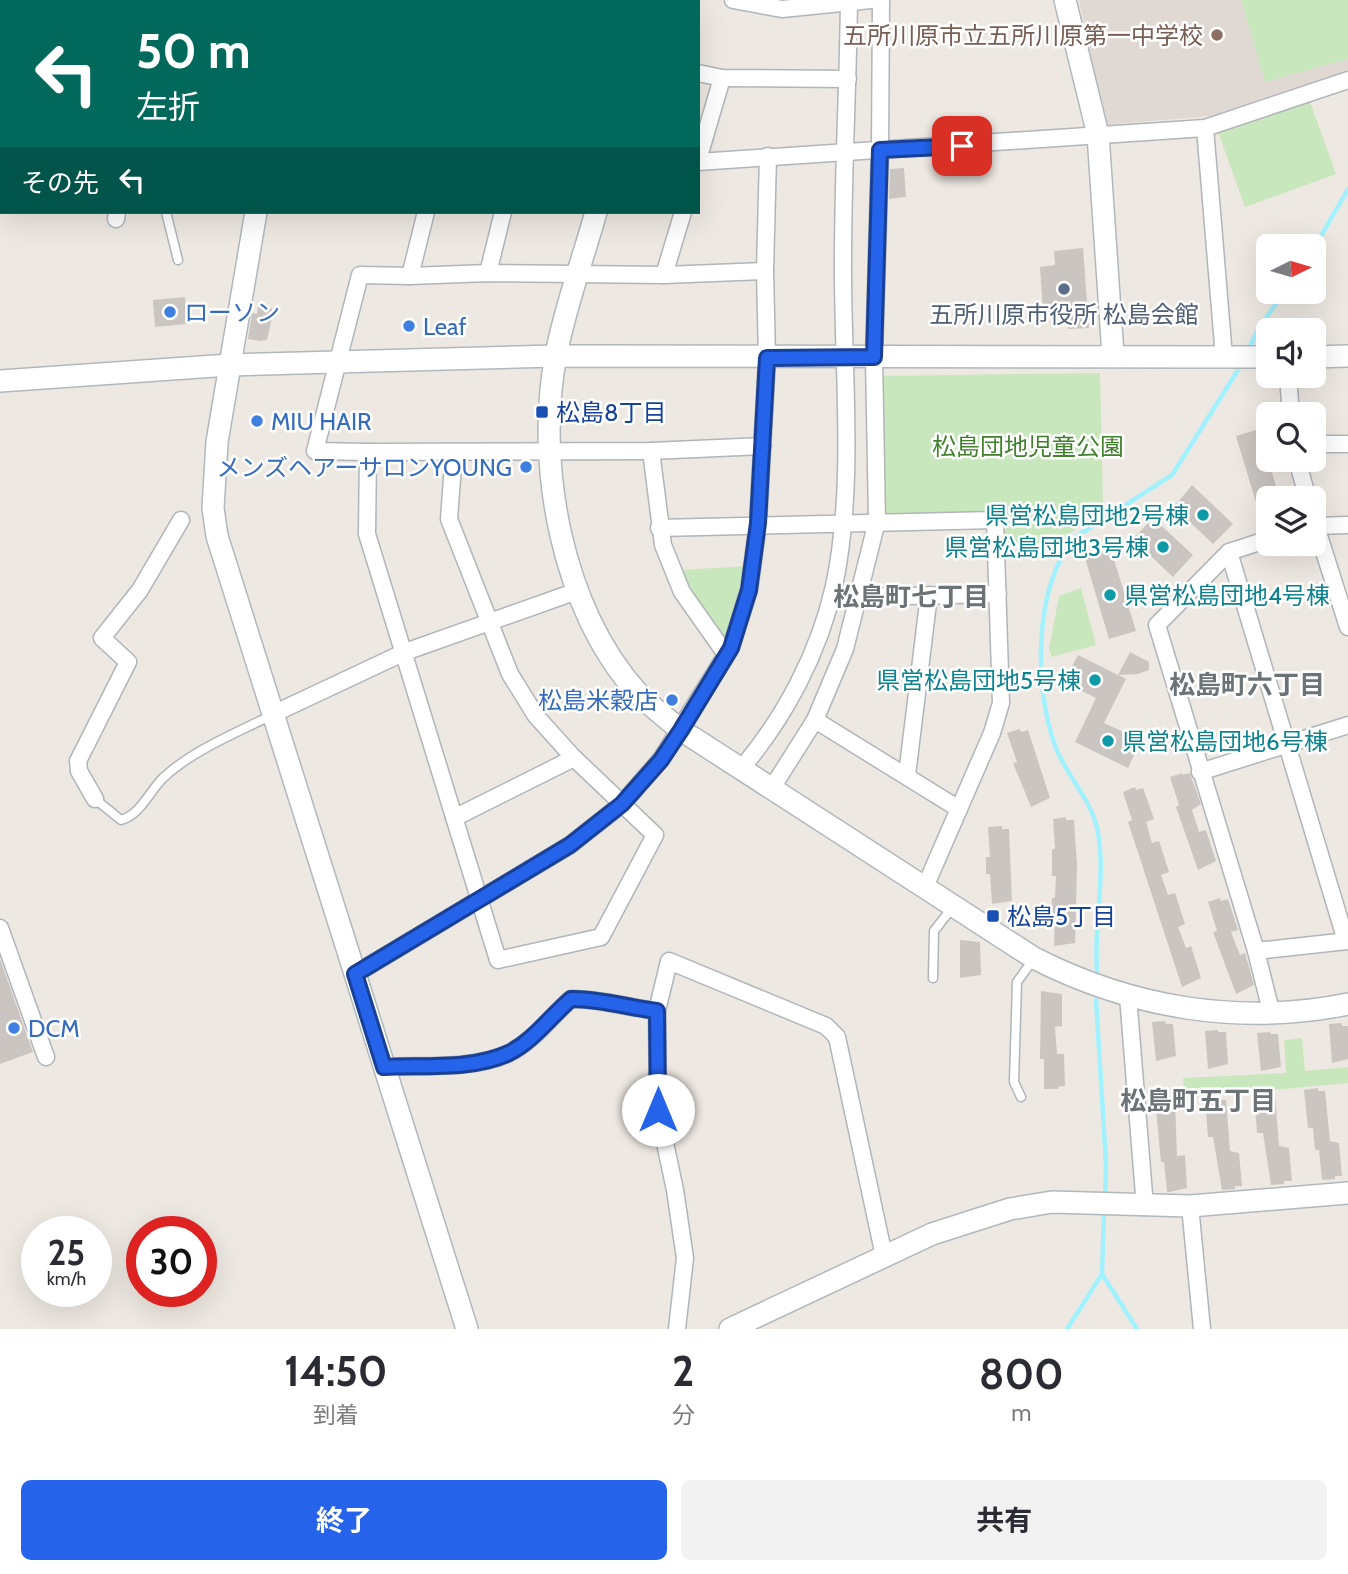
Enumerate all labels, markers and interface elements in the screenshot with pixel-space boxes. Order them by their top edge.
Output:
text: 50 m [136,21,251,80]
place label: 五所川原市立五所川原第一中学校 [843,21,1203,50]
marker: 五所川原市立五所川原第一中学校 [1209,27,1225,43]
icon: left [21,28,112,119]
text: 左折 [136,87,200,126]
pin [932,116,992,176]
icon: arrive [943,127,981,165]
icon: left [113,161,151,199]
text: その先 [21,167,99,199]
north arrow [1256,234,1326,304]
map controls [1256,234,1326,556]
marker: 五所川原市役所 松島会館 [1056,281,1072,297]
place label: ローソン [184,298,280,327]
place label: 五所川原市役所 松島会館 [929,300,1199,329]
marker: ローソン [162,304,178,320]
place label: Leaf [423,312,466,341]
marker: Leaf [401,318,417,334]
button: sound [1256,318,1326,388]
place label: 松島8丁目 [556,398,667,427]
button: search [1256,402,1326,472]
marker: 松島8丁目 [534,404,550,420]
place label: MIU HAIR [271,407,372,436]
marker: MIU HAIR [249,413,265,429]
park label: 松島団地児童公園 [932,432,1124,461]
place label: メンズヘアーサロンYOUNG [217,453,512,482]
marker: メンズヘアーサロンYOUNG [518,459,534,475]
button: layers [1256,486,1326,556]
place label: 県営松島団地2号棟 [984,501,1189,530]
marker: 県営松島団地2号棟 [1195,507,1211,523]
place label: 県営松島団地3号棟 [944,533,1149,562]
marker: 県営松島団地3号棟 [1155,539,1171,555]
district label: 松島町七丁目 [833,581,989,613]
place label: 県営松島団地4号棟 [1124,581,1330,610]
marker: 県営松島団地4号棟 [1102,587,1118,603]
place label: 県営松島団地5号棟 [876,666,1081,695]
district label: 松島町六丁目 [1169,669,1325,701]
marker: 県営松島団地5号棟 [1087,672,1103,688]
place label: 松島米穀店 [538,686,658,715]
marker: 松島米穀店 [664,692,680,708]
place label: 県営松島団地6号棟 [1122,727,1328,756]
marker: 県営松島団地6号棟 [1100,733,1116,749]
place label: 松島5丁目 [1007,902,1116,931]
marker: 松島5丁目 [985,908,1001,924]
place label: DCM [28,1014,80,1043]
marker: DCM [6,1020,22,1036]
position arrow [621,1073,695,1147]
district label: 松島町五丁目 [1120,1085,1276,1117]
speed limit sign: 30 [126,1216,217,1307]
text: 25 [48,1231,85,1274]
text: km/h [47,1268,86,1290]
text: 14:50 [284,1345,387,1397]
text: 2 [672,1345,694,1397]
text: 800 [979,1348,1064,1400]
text: m [1011,1399,1031,1427]
text: 到着 [313,1401,359,1429]
text: 分 [672,1401,695,1429]
button: 終了 [21,1480,667,1560]
button: 共有 [681,1480,1327,1560]

